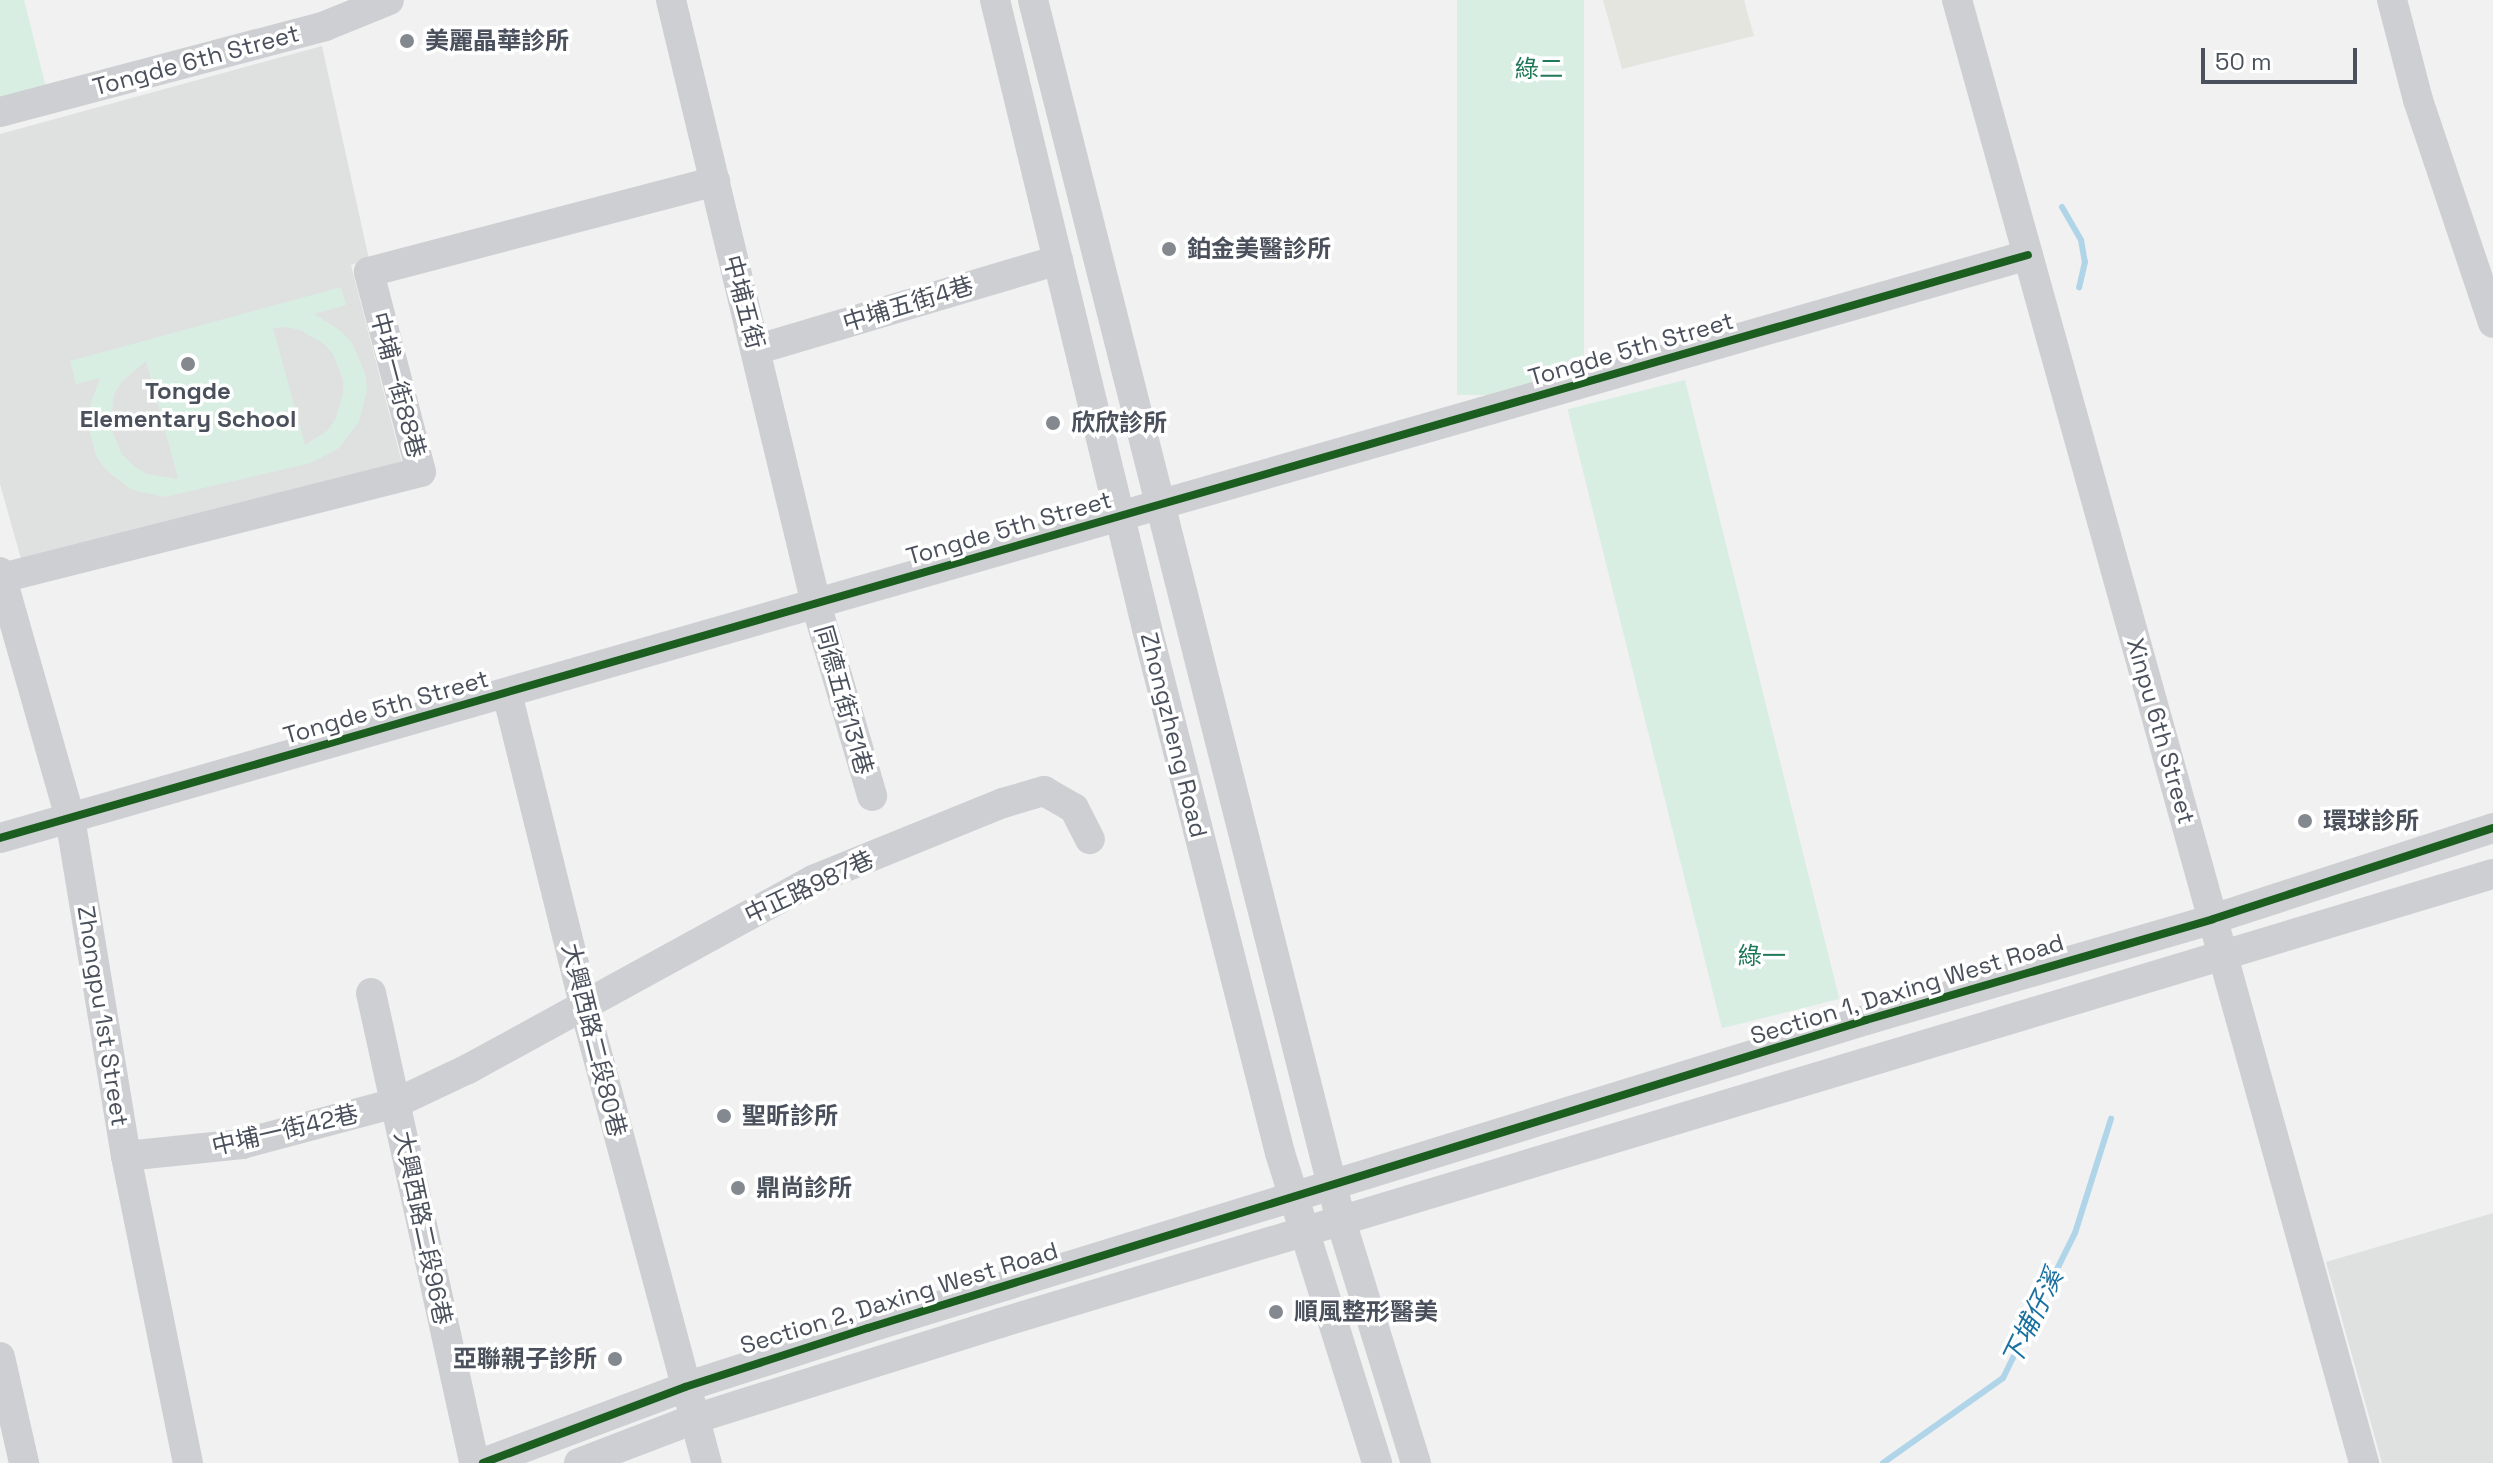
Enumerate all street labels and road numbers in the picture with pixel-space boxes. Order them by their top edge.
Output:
street label: Tongde 6th Street [90,19,302,101]
street label: 中埔五街 [718,252,770,352]
street label: 中埔五街4巷 [839,270,977,338]
street label: Tongde 5th Street [1525,306,1737,392]
street label: 中埔一街88巷 [365,309,431,461]
street label: Tongde 5th Street [903,485,1115,571]
street label: 同德五街131巷 [809,622,879,778]
street label: Zhongzheng Road [1135,630,1213,840]
street label: Xinpu 6th Street [2121,635,2201,827]
street label: Tongde 5th Street [280,664,492,750]
street label: 中正路987巷 [740,845,878,929]
street label: Zhongpu 1st Street [71,904,135,1128]
street label: Section 1, Daxing West Road [1746,927,2068,1051]
street label: 大興西路二段80巷 [556,940,632,1140]
street label: 中埔一街42巷 [209,1099,361,1161]
street label: 大興西路二段96巷 [388,1128,458,1328]
street label: Section 2, Daxing West Road [736,1236,1062,1360]

